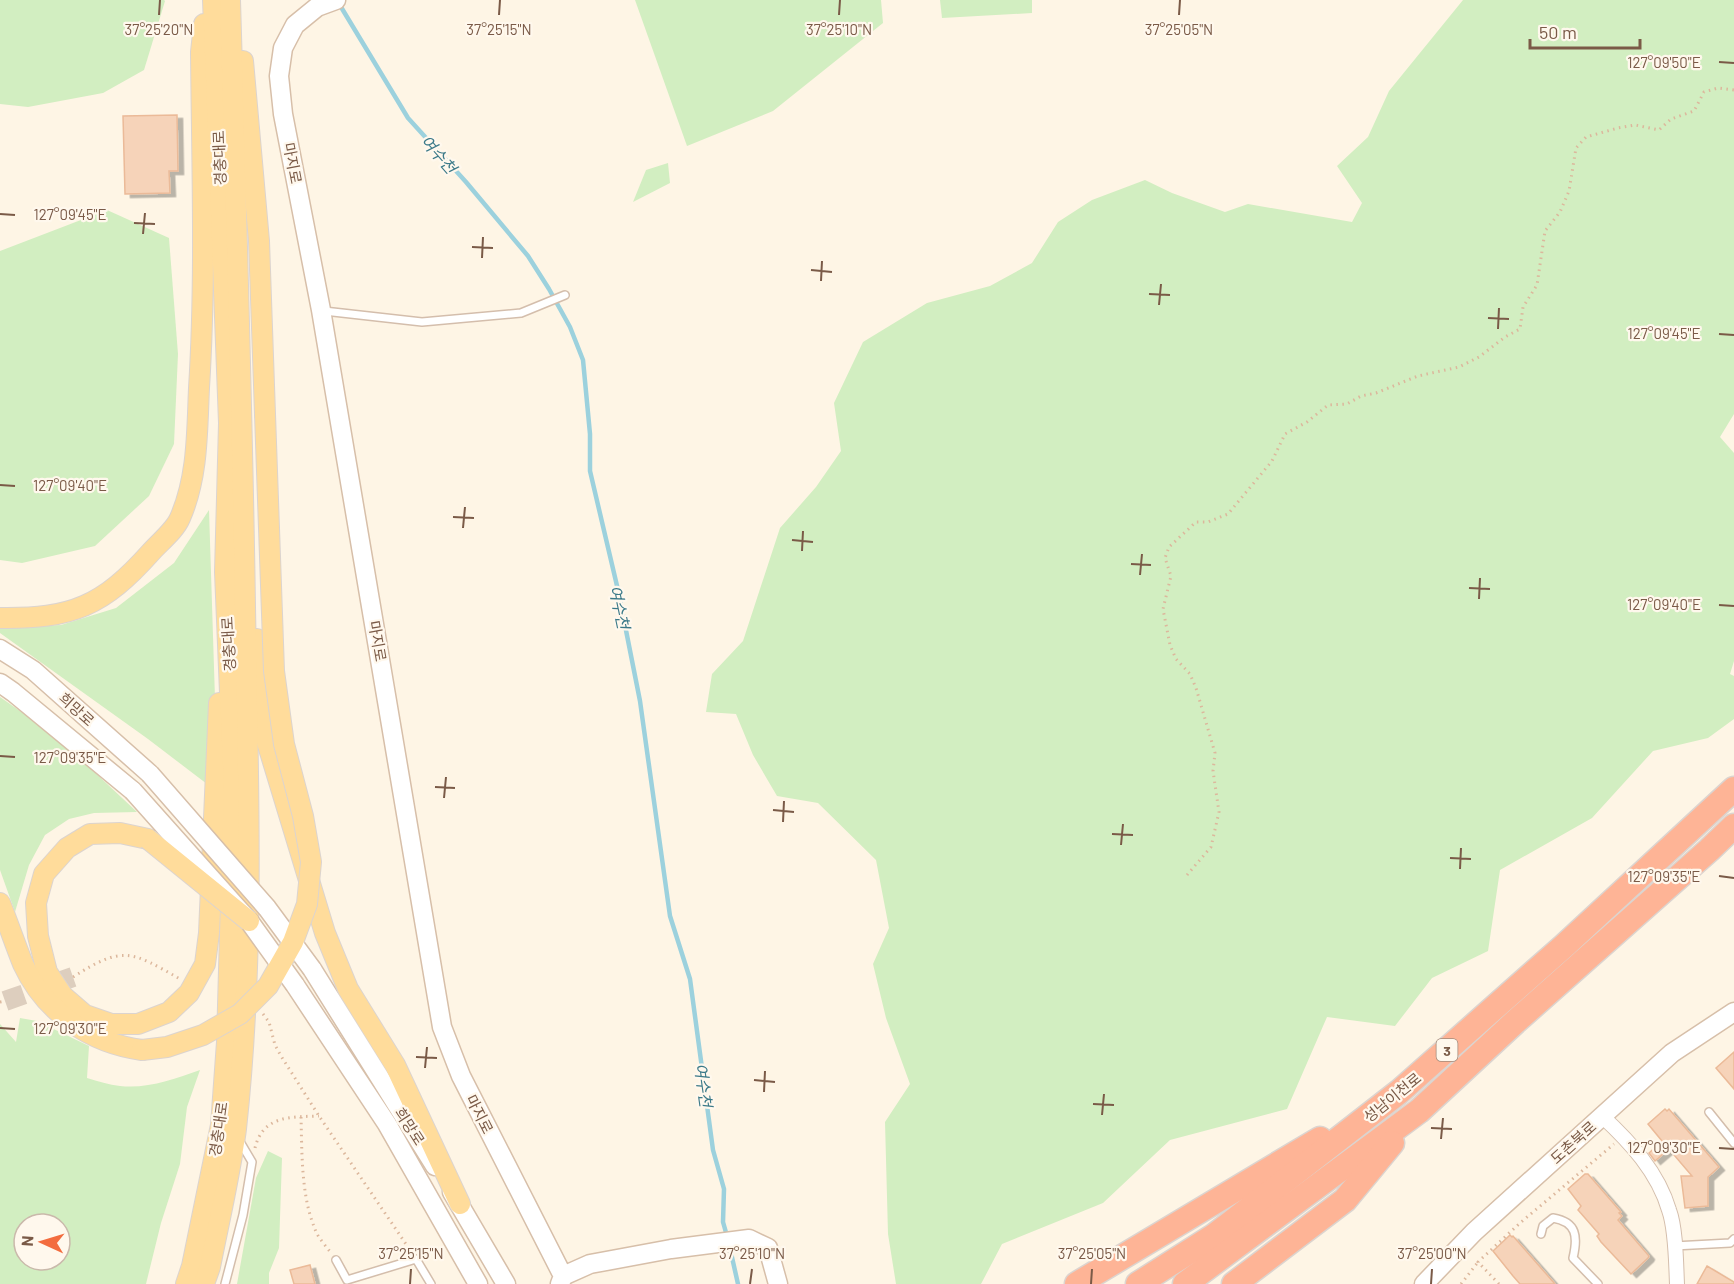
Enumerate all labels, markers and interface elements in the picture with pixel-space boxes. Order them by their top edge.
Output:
scale bar [1530,12,1640,50]
text: 37°25'20"N [125,20,193,38]
text: 37°25'15"N [466,20,532,38]
text: 37°25'10"N [806,20,872,38]
text: 37°25'05"N [1145,20,1213,38]
text: 50 m [1539,21,1577,43]
text: 127°09'50"E [1627,53,1701,71]
street label: 경충대로 [209,130,229,186]
water label: 여수천 [417,131,462,179]
street label: 마지로 [280,141,306,185]
text: 127°09'45"E [33,205,107,223]
text: 127°09'45"E [1627,324,1701,342]
text: 127°09'40"E [33,476,107,494]
water label: 여수천 [606,583,634,633]
text: 127°09'40"E [1627,595,1701,613]
street label: 경충대로 [218,616,238,672]
street label: 마지로 [366,619,390,663]
street label: 희망로 [56,688,98,730]
text: 127°09'35"E [34,748,106,766]
text: 127°09'35"E [1628,867,1700,885]
text: 127°09'30"E [33,1019,107,1037]
road number: 3 [1436,1039,1458,1061]
water label: 여수천 [692,1062,717,1110]
street label: 성남이천로 [1360,1068,1424,1126]
street label: 마지로 [463,1091,497,1137]
street label: 경충대로 [205,1100,231,1158]
street label: 희망로 [391,1104,429,1148]
street label: 도촌북로 [1546,1117,1600,1167]
text: 127°09'30"E [1627,1138,1701,1156]
north arrow [12,1212,72,1272]
text: N [17,1235,36,1247]
text: 37°25'15"N [378,1244,444,1262]
text: 37°25'10"N [719,1244,785,1262]
text: 37°25'05"N [1058,1244,1126,1262]
text: 37°25'00"N [1397,1244,1467,1262]

